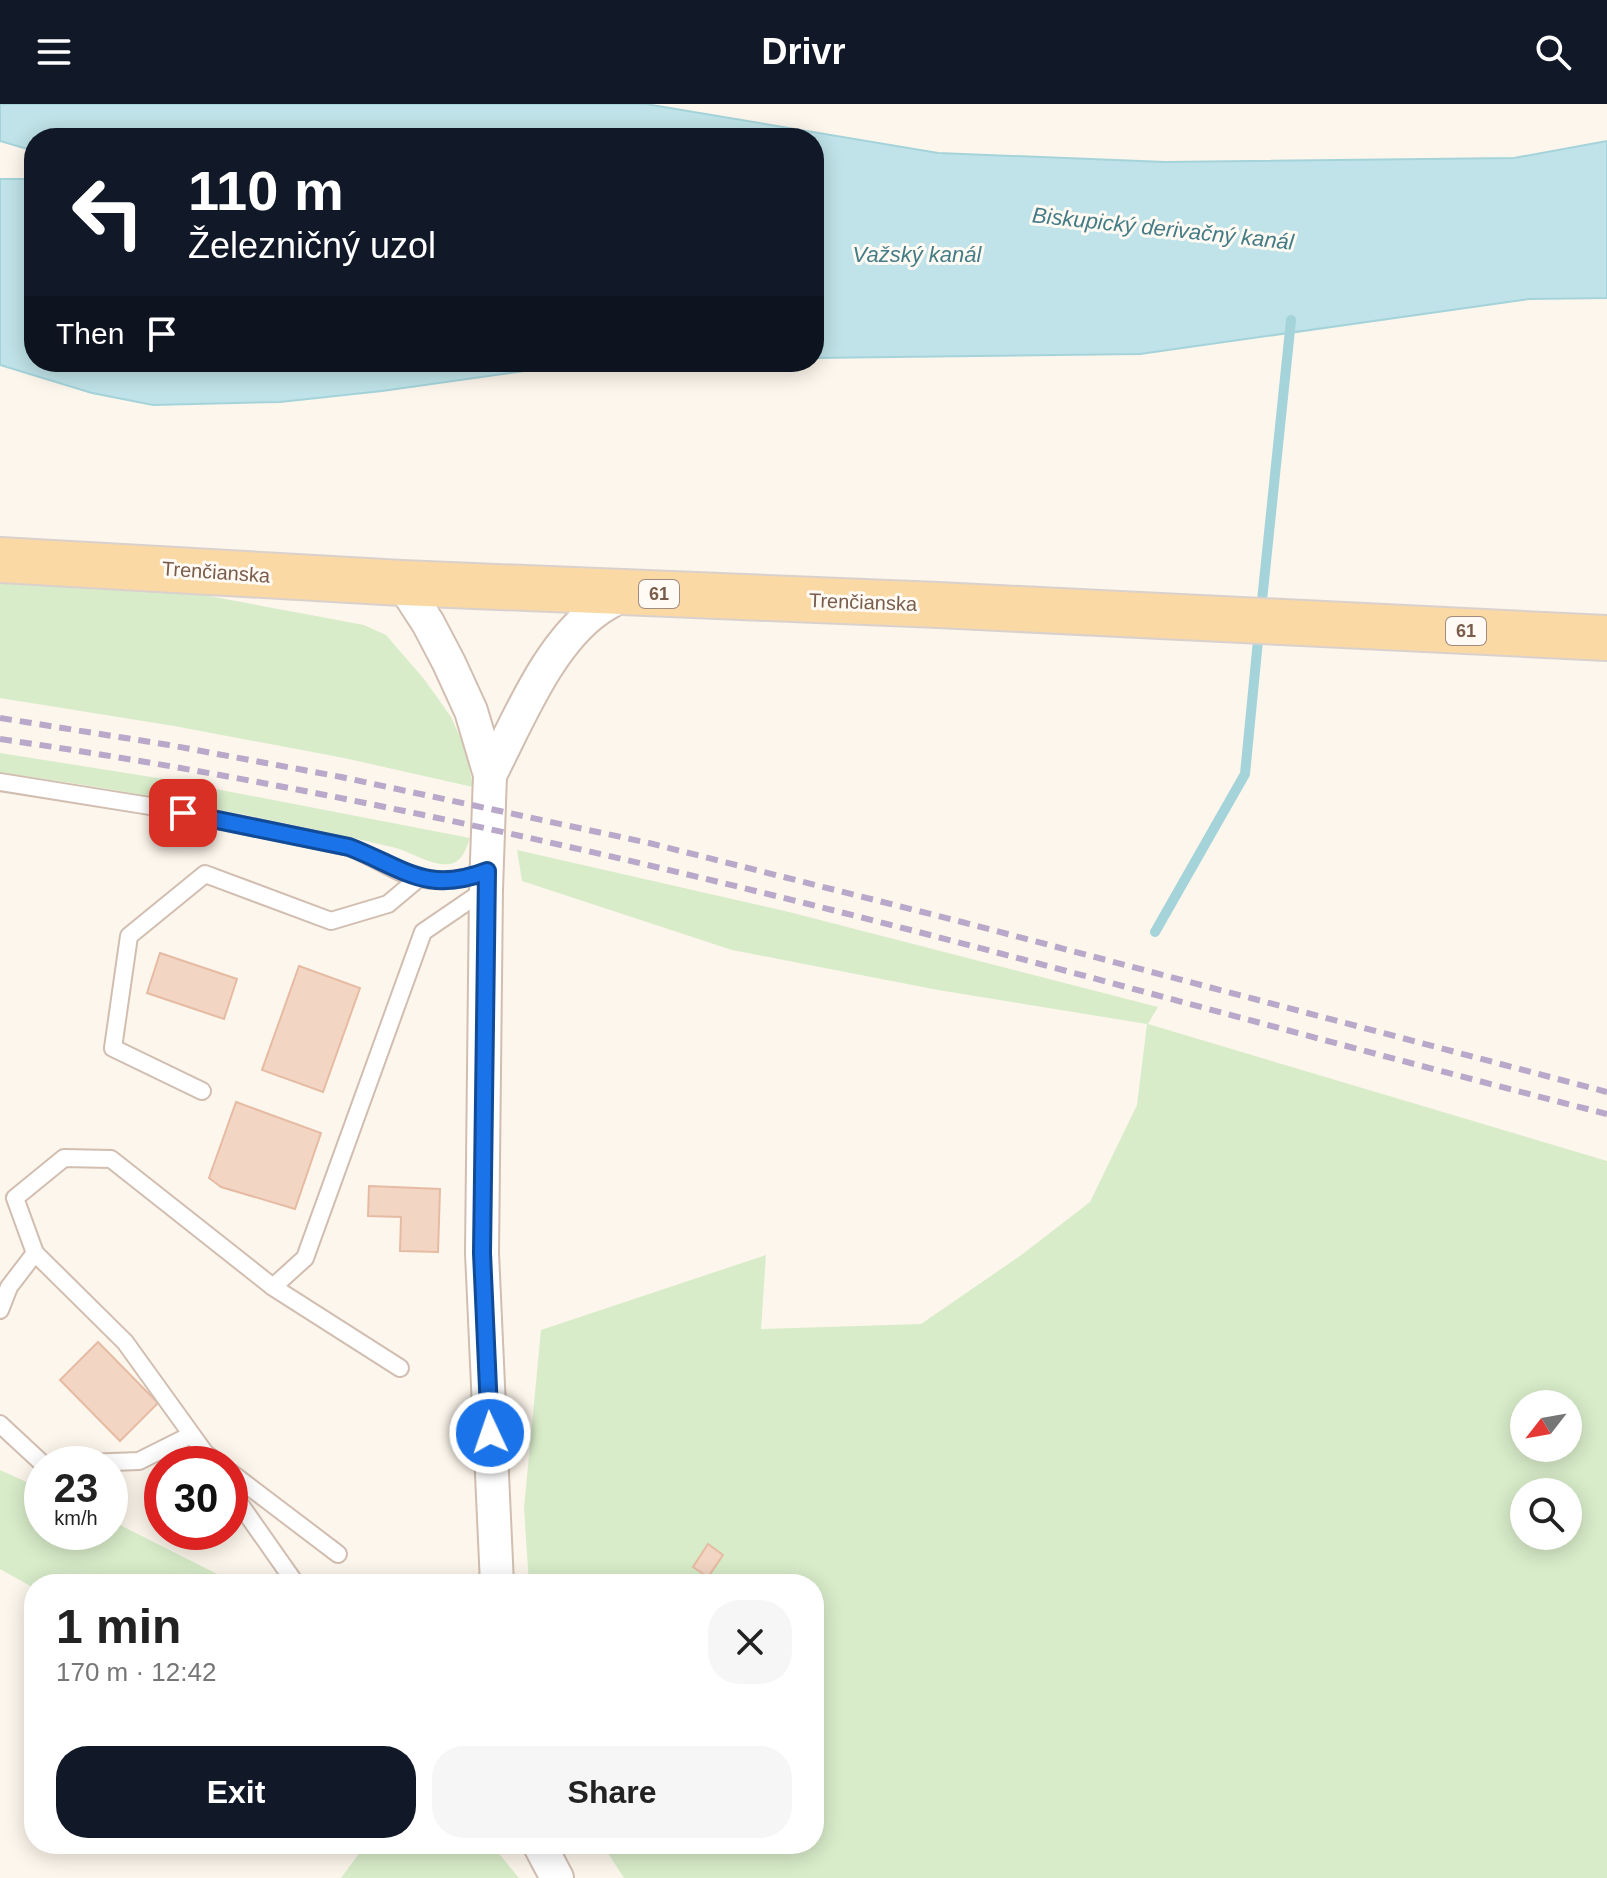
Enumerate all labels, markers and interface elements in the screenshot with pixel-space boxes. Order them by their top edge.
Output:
icon: menu [32,30,76,74]
icon: search [1531,30,1575,74]
text: Drivr [761,31,846,72]
text: 110 m [188,159,344,222]
icon: left [56,160,160,264]
water label: Biskupický derivačný kanál [1031,202,1296,255]
text: Železničný uzol [188,225,436,266]
water label: Važský kanál [853,242,983,267]
icon: arrive [140,312,184,356]
text: Then [56,317,124,350]
street label: Trenčianska [161,557,272,587]
road number: 61 [639,580,679,608]
street label: Trenčianska [809,589,918,615]
road number: 61 [1446,617,1486,645]
pin [149,779,217,847]
icon: arrive [161,791,205,835]
north arrow [1510,1390,1582,1462]
map controls [1510,1390,1582,1550]
position arrow [448,1391,532,1475]
speed limit sign: 30 [144,1446,248,1550]
text: 23 [54,1466,98,1510]
button: search [1510,1478,1582,1550]
text: km/h [54,1507,98,1529]
text: 1 min [56,1600,181,1653]
button: close [708,1600,792,1684]
text: 170 m · 12:42 [56,1657,216,1687]
button: Exit [56,1746,416,1838]
button: Share [432,1746,792,1838]

